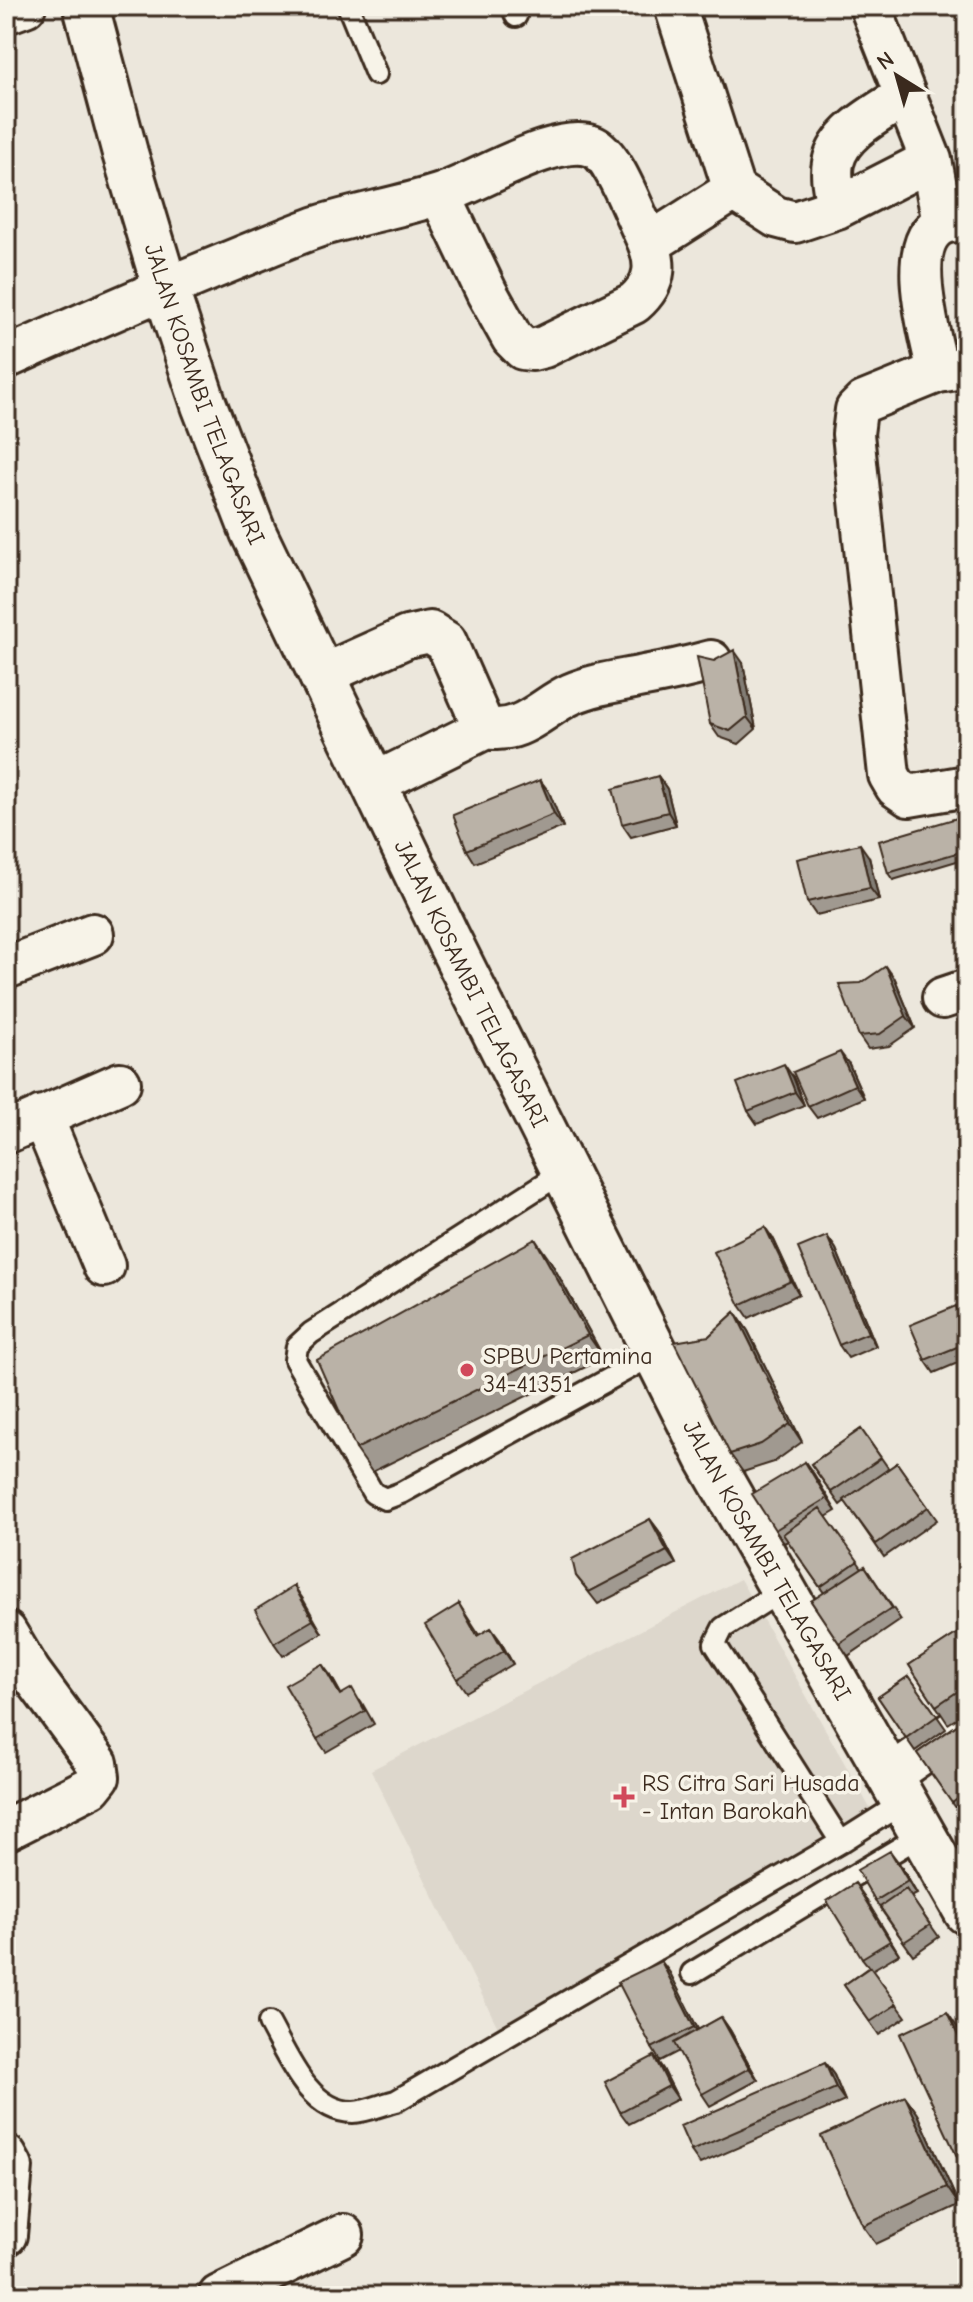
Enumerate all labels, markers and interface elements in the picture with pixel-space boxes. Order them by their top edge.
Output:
north arrow [857,36,937,116]
text: N [872,46,899,76]
street label: JALAN KOSAMBI TELAGASARI [139,240,271,549]
street label: JALAN KOSAMBI TELAGASARI [389,835,554,1132]
place label: SPBU Pertamina 34-41351 [483,1342,653,1398]
marker: SPBU Pertamina 34-41351 [458,1361,476,1379]
street label: JALAN KOSAMBI TELAGASARI [677,1415,857,1705]
place label: RS Citra Sari Husada - Intan Barokah [642,1769,860,1825]
marker: RS Citra Sari Husada - Intan Barokah [613,1786,635,1808]

